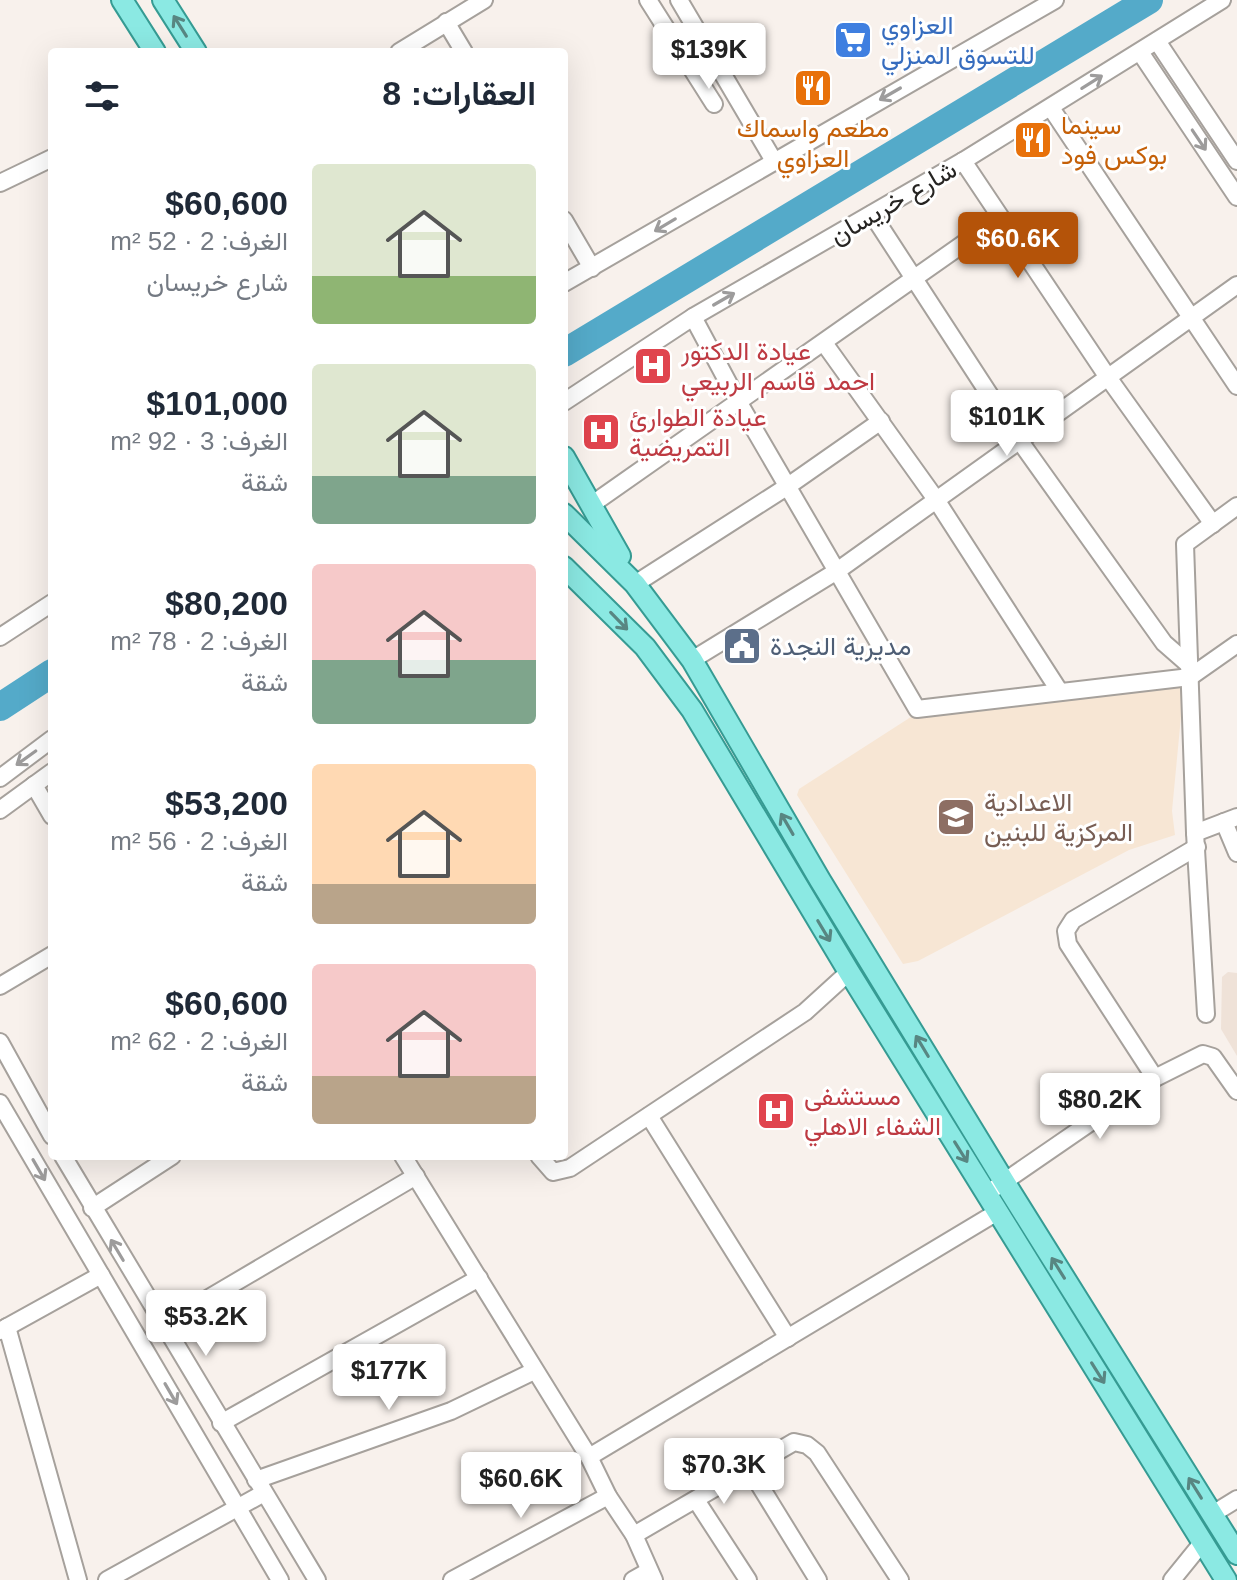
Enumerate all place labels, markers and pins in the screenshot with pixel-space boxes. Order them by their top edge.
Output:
place label: العزاوي للتسوق المنزلي [881,10,1035,76]
supermarket icon: العزاوي للتسوق المنزلي [832,19,874,61]
pin: $139K [653,23,765,91]
restaurant icon: مطعم واسماك العزاوي [792,67,834,109]
place label: سينما بوكس فود [1061,110,1167,171]
place label: مطعم واسماك العزاوي [737,113,889,179]
restaurant icon: سينما بوكس فود [1012,119,1054,161]
pin: $60.6K [953,212,1083,280]
place label: عيادة الدكتور احمد قاسم الربيعي [680,336,875,402]
hospital icon: عيادة الدكتور احمد قاسم الربيعي [632,345,674,387]
pin: $101K [951,390,1063,458]
place label: عيادة الطوارئ التمريضية [629,402,766,463]
hospital icon: عيادة الطوارئ التمريضية [580,411,622,453]
public building icon: مديرية النجدة [721,625,763,667]
place label: مديرية النجدة [770,631,911,662]
place label: الاعدادية المركزية للبنين [984,787,1133,848]
school or university icon: الاعدادية المركزية للبنين [935,796,977,838]
pin: $80.2K [1035,1073,1165,1141]
place label: مستشفى الشفاء الاهلي [804,1081,941,1147]
hospital icon: مستشفى الشفاء الاهلي [755,1090,797,1132]
pin: $53.2K [141,1290,271,1358]
pin: $177K [333,1344,445,1412]
pin: $70.3K [659,1438,789,1506]
pin: $60.6K [456,1452,586,1520]

